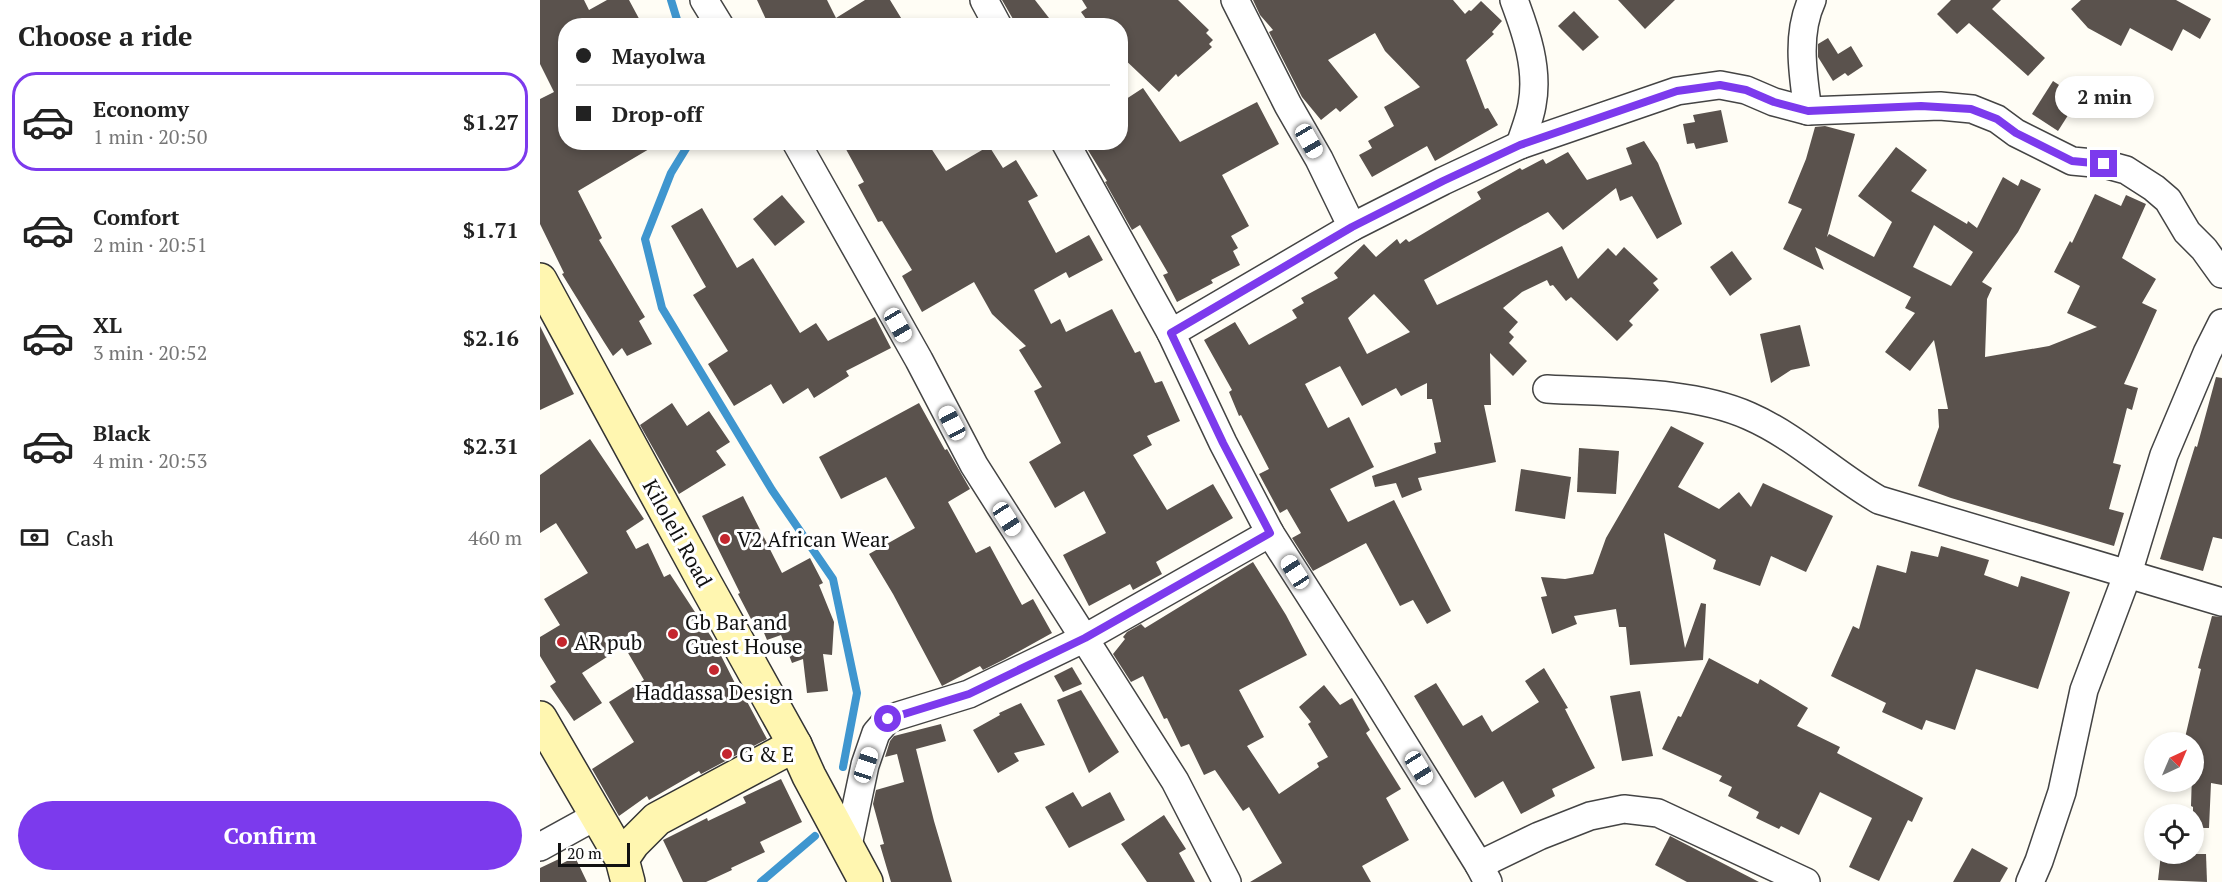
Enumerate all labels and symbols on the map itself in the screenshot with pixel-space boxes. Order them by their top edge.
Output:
callout: 2 min [2054,77,2154,119]
car [1292,121,1326,161]
route end [2090,150,2117,177]
car [881,305,915,345]
car [936,403,968,443]
street label: Kiloleli Road [637,474,719,592]
car [990,499,1024,539]
place label: V2 African Wear [737,525,889,553]
marker: V2 African Wear [718,532,732,546]
car [1278,552,1312,592]
place label: Gb Bar and Guest House [685,608,803,660]
marker: Gb Bar and Guest House [666,627,680,641]
place label: AR pub [574,628,642,656]
marker: AR pub [555,635,569,649]
marker: Haddassa Design [707,663,721,677]
place label: Haddassa Design [635,678,794,706]
route start [874,705,901,732]
north arrow [2144,732,2204,792]
place label: G & E [739,740,794,768]
car [852,745,880,785]
marker: G & E [720,747,734,761]
car [1402,748,1436,788]
scale bar [558,840,630,868]

